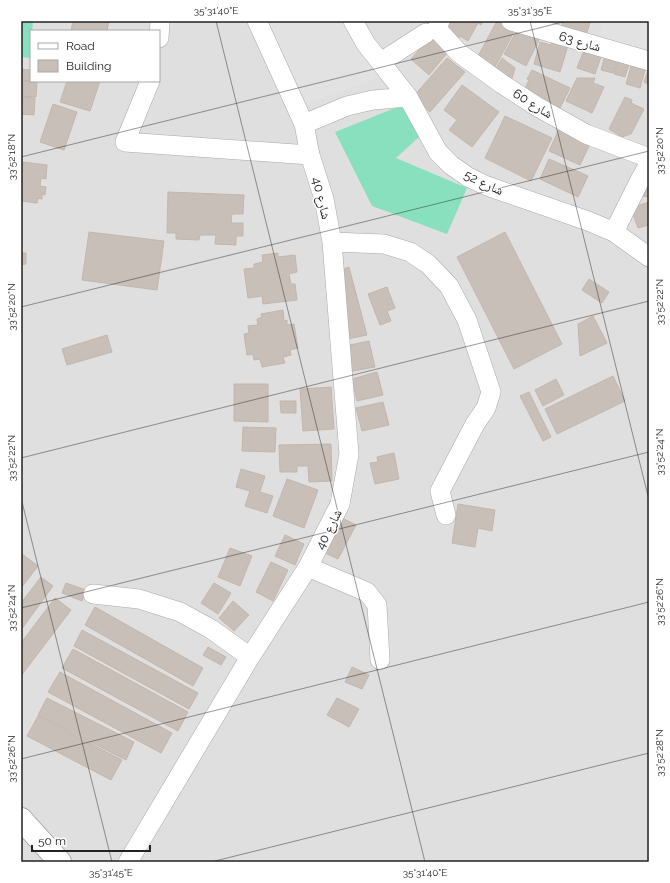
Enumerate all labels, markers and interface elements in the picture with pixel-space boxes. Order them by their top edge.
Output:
text: 35°31'40"E [194,5,238,16]
text: 35°31'35"E [508,5,552,16]
street label: شارع 63 [557,28,603,57]
legend [30,30,160,82]
text: Road [66,39,95,53]
text: Building [66,59,112,73]
street label: شارع 60 [509,85,555,123]
text: 33°52'20"N [654,127,665,175]
text: 33°52'18"N [6,134,17,180]
street label: شارع 52 [461,167,506,200]
street label: شارع 40 [307,175,334,221]
text: 33°52'22"N [654,279,665,325]
text: 33°52'20"N [6,283,17,331]
text: 33°52'24"N [654,429,665,475]
text: 33°52'22"N [6,435,17,481]
street label: شارع 40 [312,507,347,553]
text: 33°52'26"N [654,578,665,626]
text: 33°52'24"N [6,585,17,631]
text: 33°52'28"N [654,729,665,777]
text: 33°52'26"N [6,735,17,783]
scale bar [32,827,150,853]
text: 50 m [38,834,66,848]
text: 35°31'45"E [89,867,133,878]
text: 35°31'40"E [403,867,447,878]

